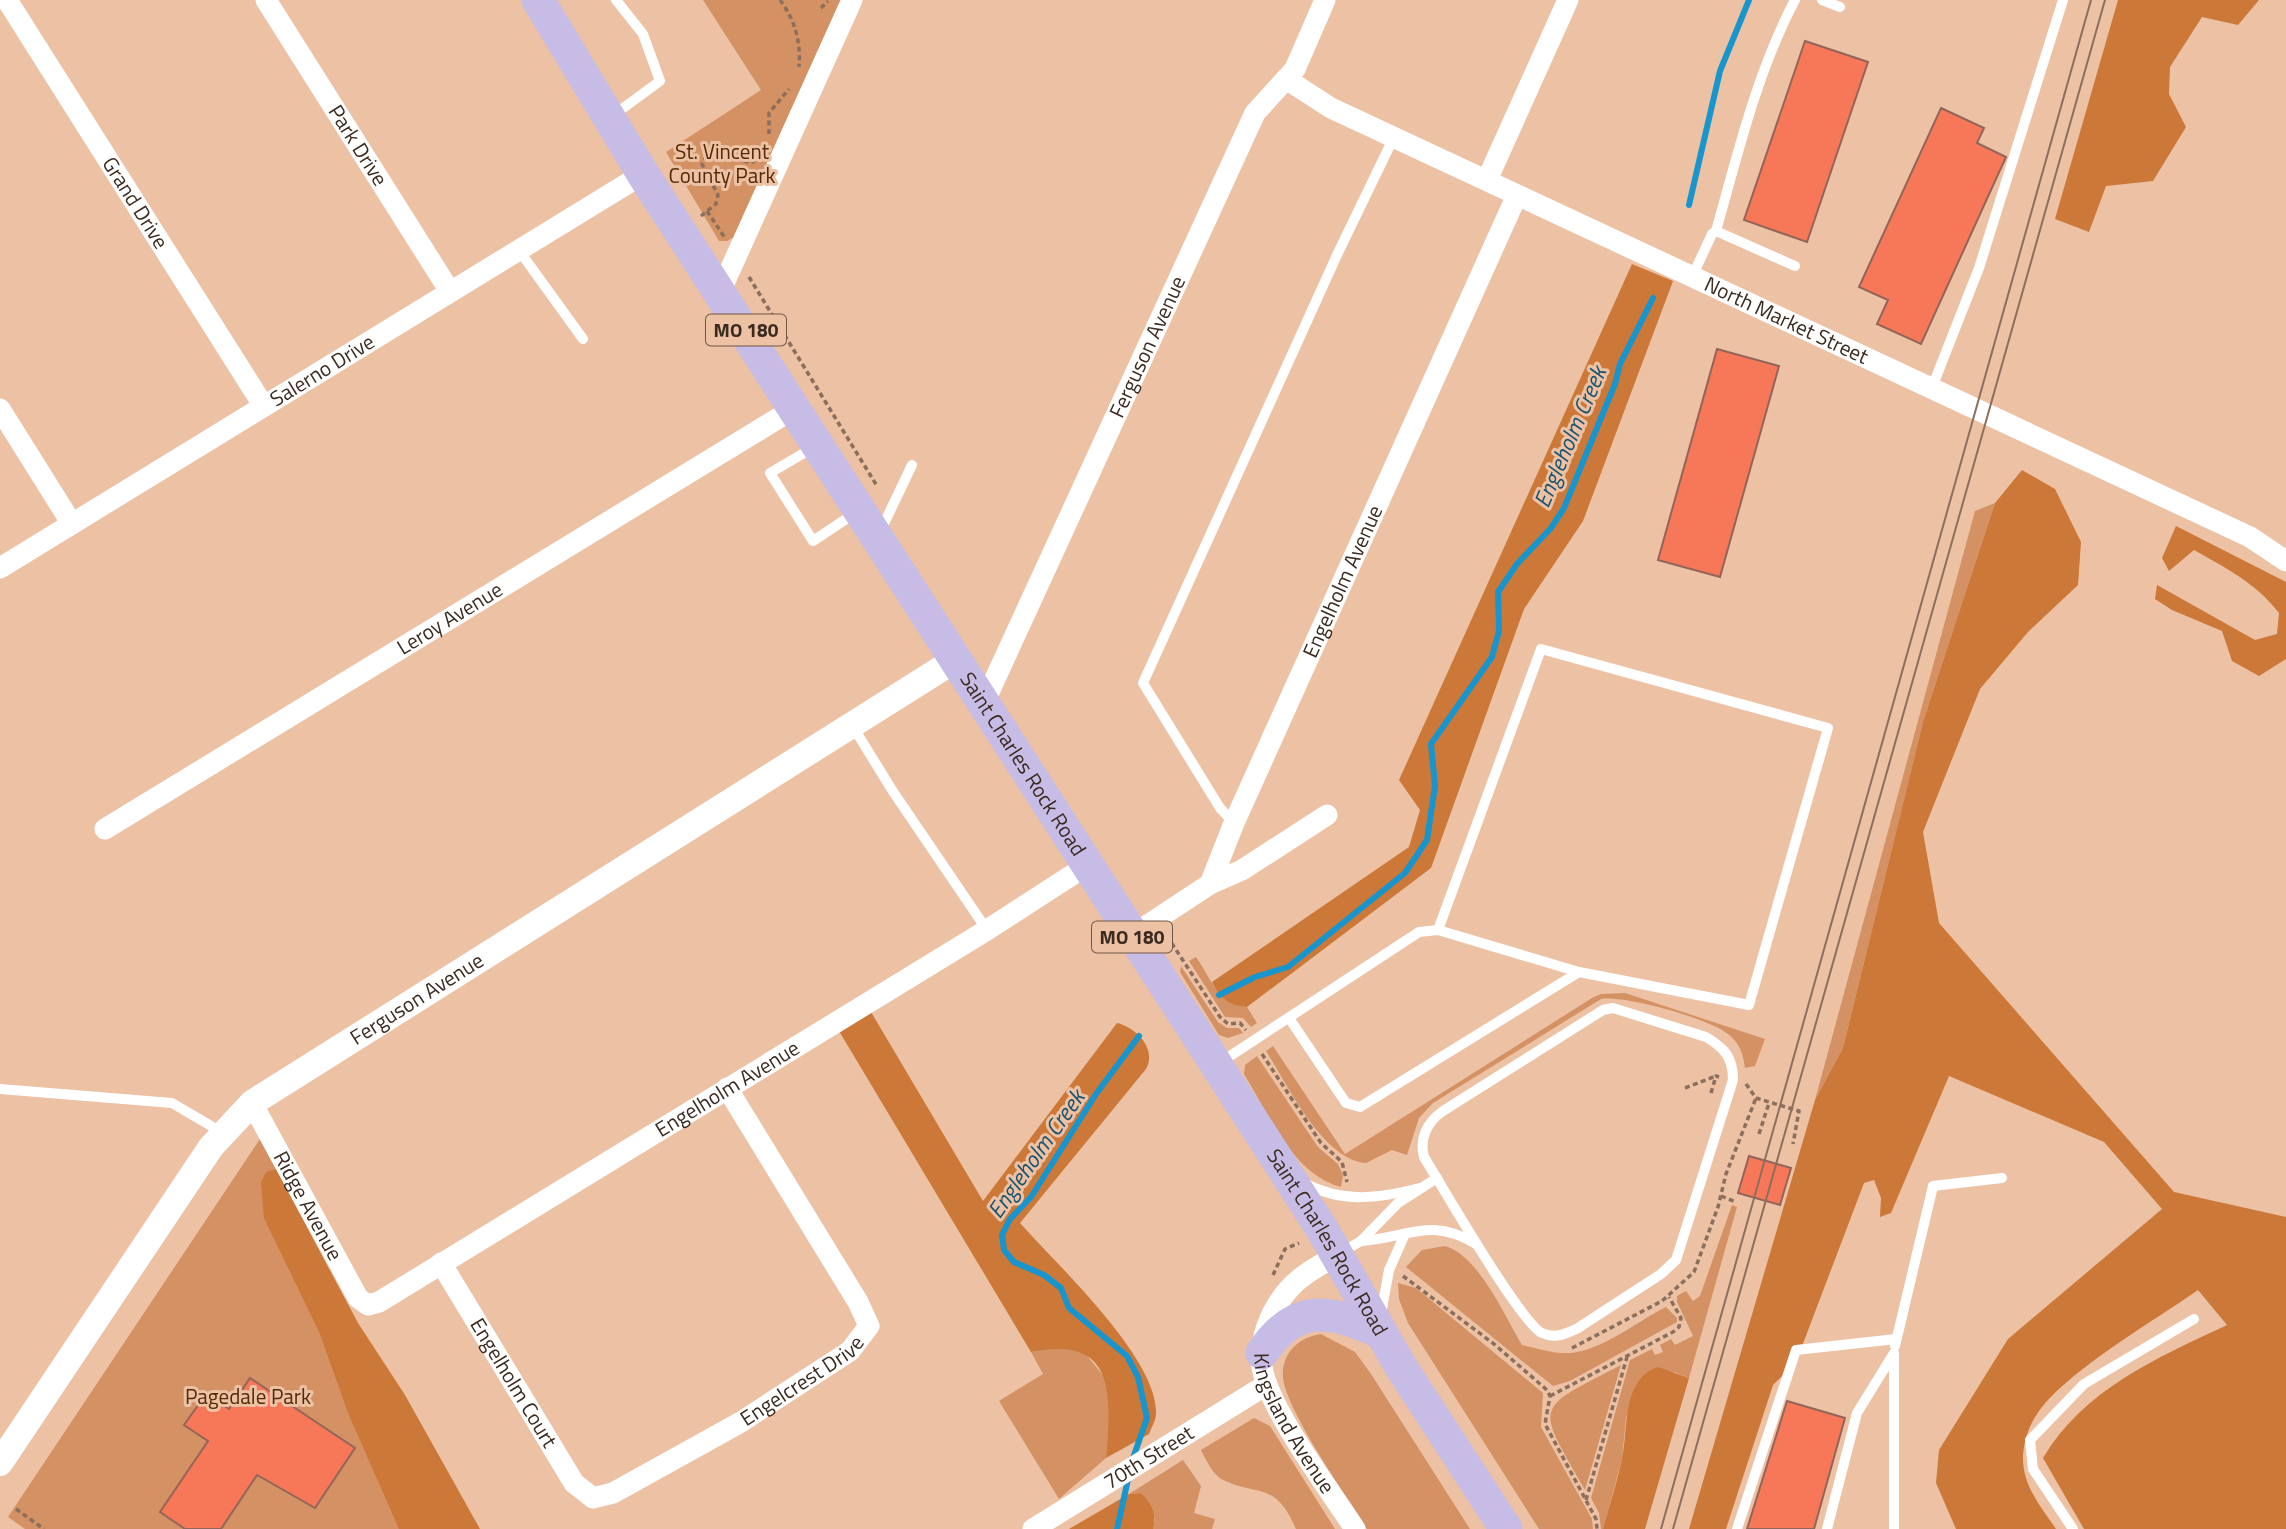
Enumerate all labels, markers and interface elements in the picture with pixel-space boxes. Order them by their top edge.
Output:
street label: Park Drive [321,98,396,192]
park label: St. Vincent County Park [669,135,776,191]
street label: Grand Drive [95,150,177,255]
street label: North Market Street [1699,268,1875,372]
street label: Ferguson Avenue [1100,270,1193,423]
road number: MO 180 [706,314,786,346]
street label: Salerno Drive [263,325,380,414]
water label: Engleholm Creek [1524,358,1616,513]
street label: Engelholm Avenue [1294,500,1390,663]
street label: Leroy Avenue [390,573,508,662]
street label: Saint Charles Rock Road [952,665,1095,862]
road number: MO 180 [1092,922,1172,953]
street label: Ferguson Avenue [343,944,490,1053]
street label: Engelholm Avenue [648,1031,805,1145]
water label: Engleholm Creek [978,1080,1095,1225]
street label: Saint Charles Rock Road [1259,1142,1397,1341]
street label: Ridge Avenue [266,1145,352,1266]
street label: Engelholm Court [463,1311,566,1454]
street label: Engelcrest Drive [733,1328,871,1434]
street label: Kingsland Avenue [1246,1352,1344,1500]
park label: Pagedale Park [185,1380,311,1412]
street label: 70th Street [1097,1416,1200,1497]

